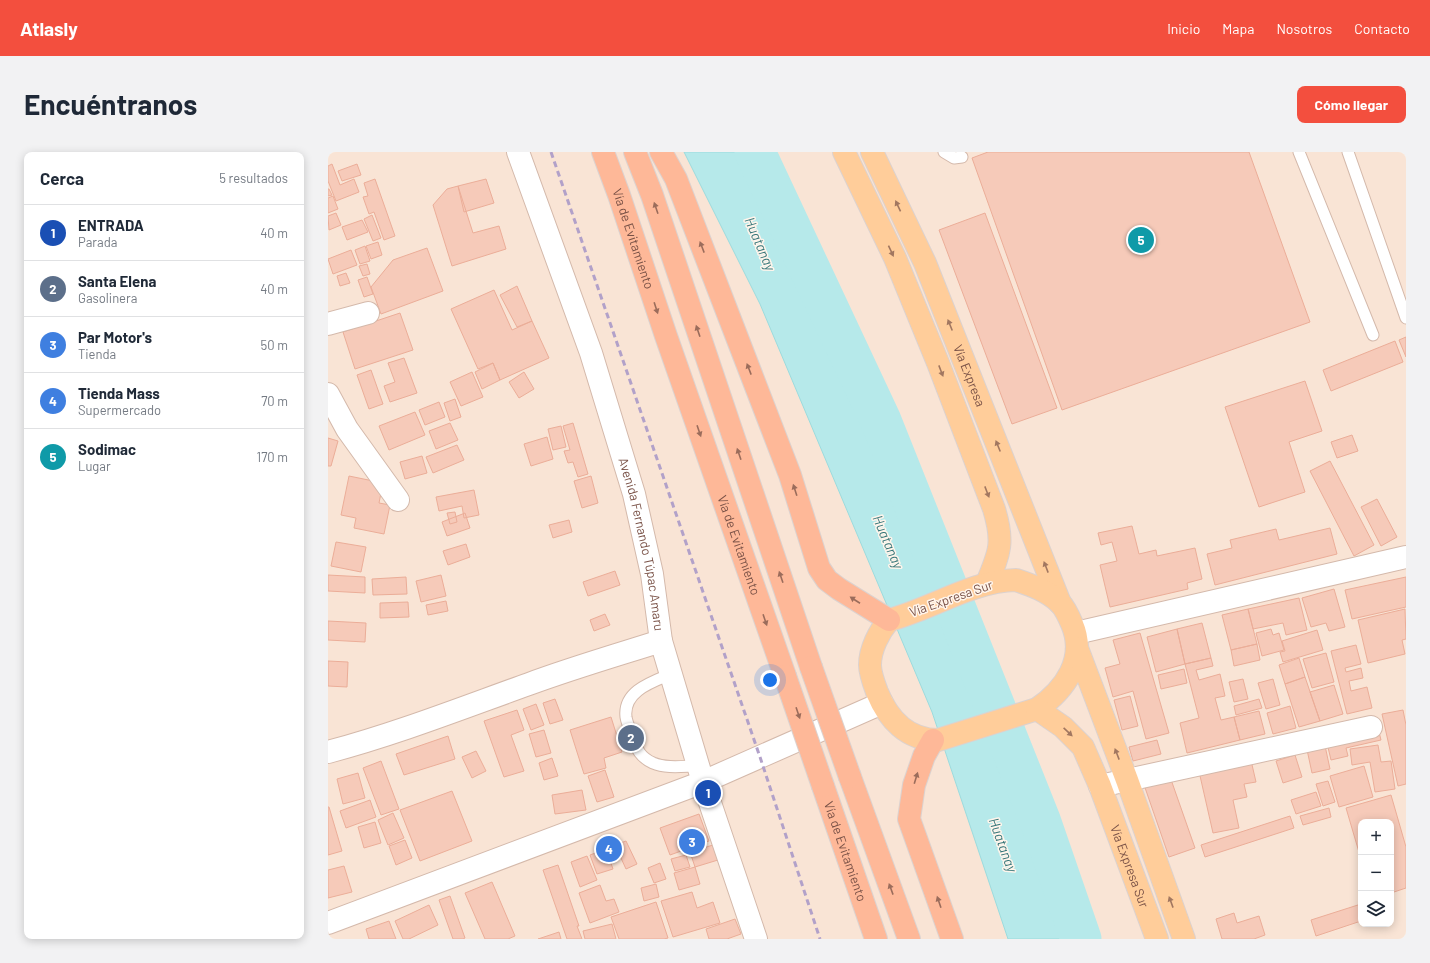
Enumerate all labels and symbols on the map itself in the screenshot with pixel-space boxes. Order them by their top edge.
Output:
street label: Vía de Evitamiento [609,186,658,291]
one-way arrow [895,200,901,212]
one-way arrow [653,201,659,213]
water label: Huatanay [742,214,780,274]
pin: 5 [1128,225,1154,255]
one-way arrow [699,241,705,253]
one-way arrow [888,245,894,256]
one-way arrow [654,302,660,314]
one-way arrow [946,318,952,330]
one-way arrow [694,325,700,337]
street label: Vía Expresa [950,342,989,409]
one-way arrow [745,362,751,374]
one-way arrow [938,365,944,377]
one-way arrow [696,425,702,437]
one-way arrow [995,440,1001,451]
one-way arrow [736,448,742,460]
street label: Avenida Fernando Túpac Amaru [615,455,668,632]
one-way arrow [791,484,797,496]
one-way arrow [985,486,991,498]
street label: Vía de Evitamiento [714,493,764,597]
water label: Huatanay [870,512,908,572]
one-way arrow [1042,560,1048,572]
one-way arrow [778,571,784,583]
street label: Vía Expresa Sur [907,576,995,620]
one-way arrow [850,596,860,604]
one-way arrow [762,614,768,626]
your location [760,670,780,690]
one-way arrow [795,707,801,719]
pin: 2 [618,723,644,753]
one-way arrow [1063,727,1073,736]
one-way arrow [1114,747,1120,759]
one-way arrow [913,772,919,784]
pin: 1 [695,778,721,808]
street label: Vía de Evitamiento [821,799,870,903]
water label: Huatanay [986,815,1021,875]
street label: Vía Expresa Sur [1107,822,1153,910]
pin: 3 [679,827,705,857]
pin: 4 [596,834,622,864]
one-way arrow [887,883,893,895]
one-way arrow [936,896,942,908]
one-way arrow [1167,896,1173,908]

